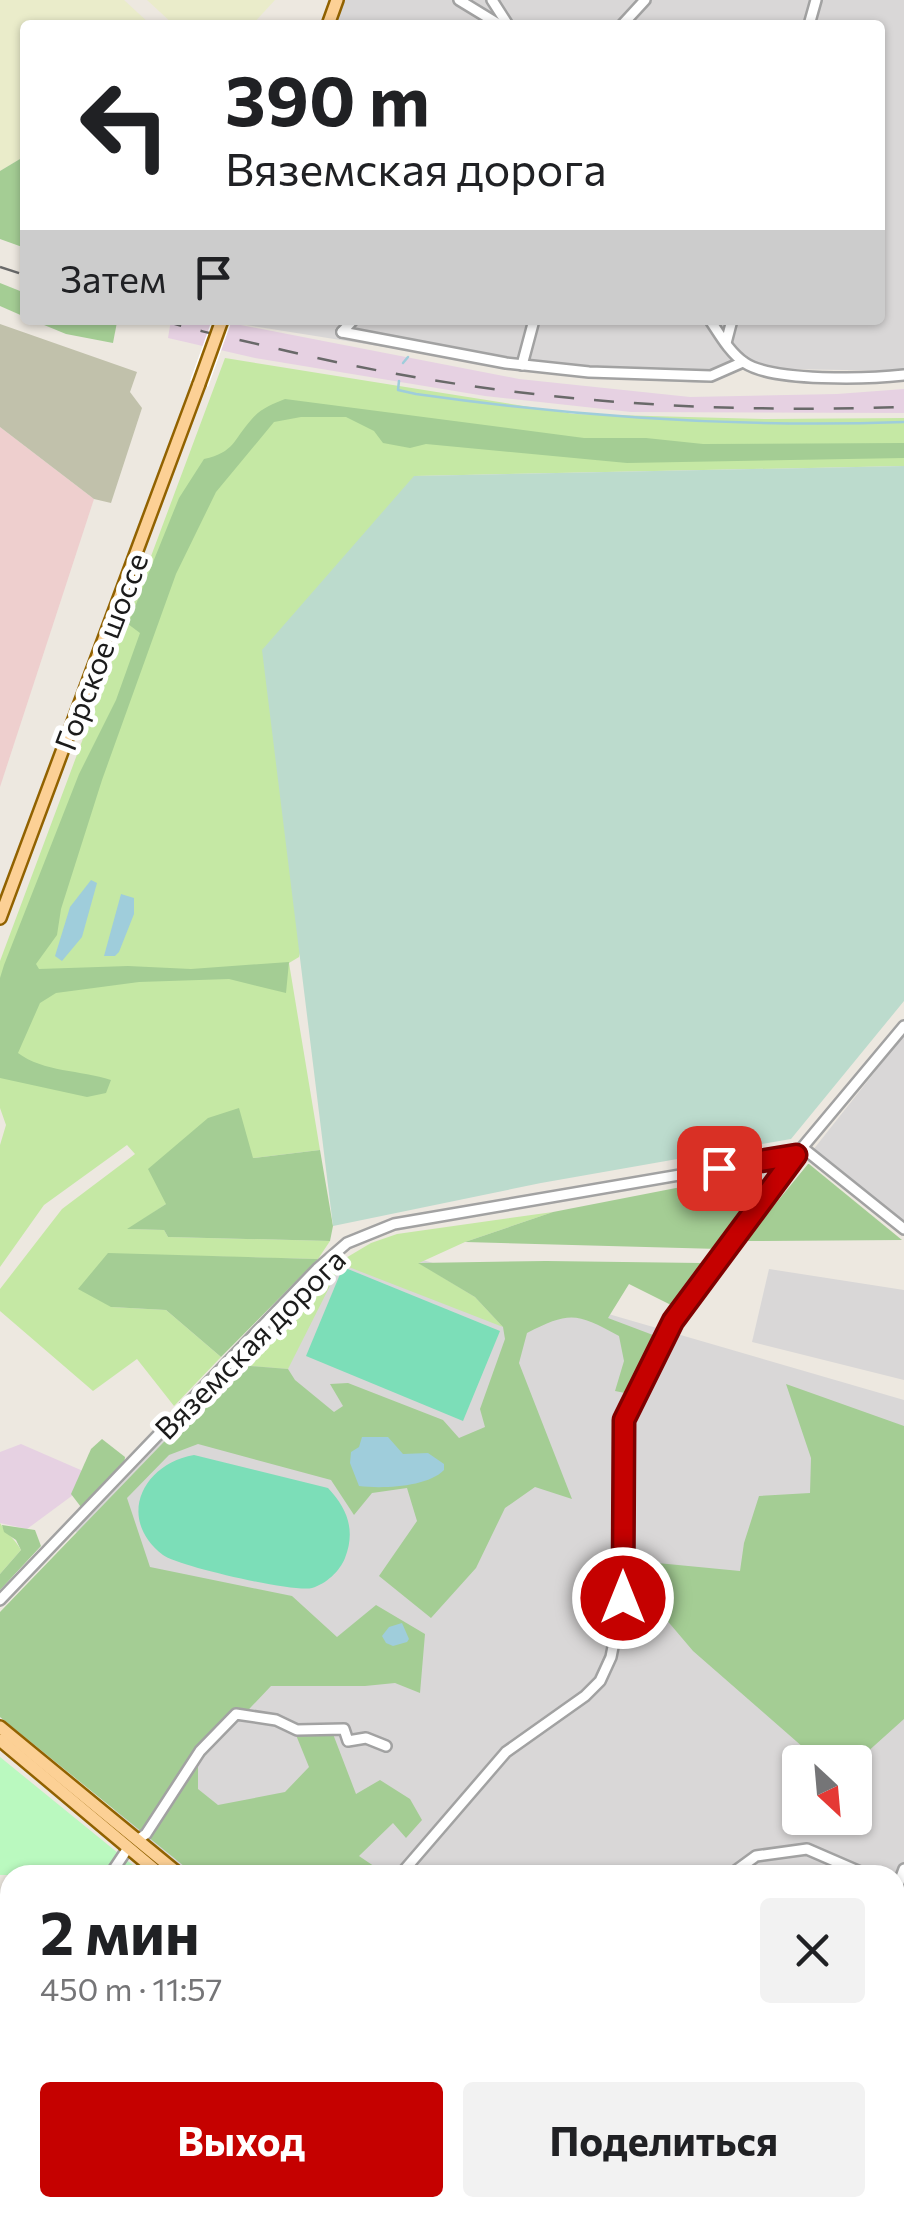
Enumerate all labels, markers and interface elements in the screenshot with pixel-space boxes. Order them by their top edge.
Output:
text: 390 m [225,55,430,140]
icon: left [60,60,190,190]
text: Вяземская дорога [225,140,607,195]
icon: arrive [186,250,241,305]
text: Затем [60,254,166,301]
street label: Горское шоссе [45,547,155,755]
pin [677,1126,762,1211]
icon: arrive [692,1141,747,1196]
street label: Вяземская дорога [146,1240,352,1446]
position arrow [571,1546,675,1650]
north arrow [782,1745,872,1835]
map controls [782,1745,872,1835]
text: 2 мин [40,1894,200,1967]
button: close [760,1898,865,2003]
text: 450 m · 11:57 [40,1968,223,2008]
button: Выход [40,2082,443,2197]
button: Поделиться [463,2082,865,2197]

